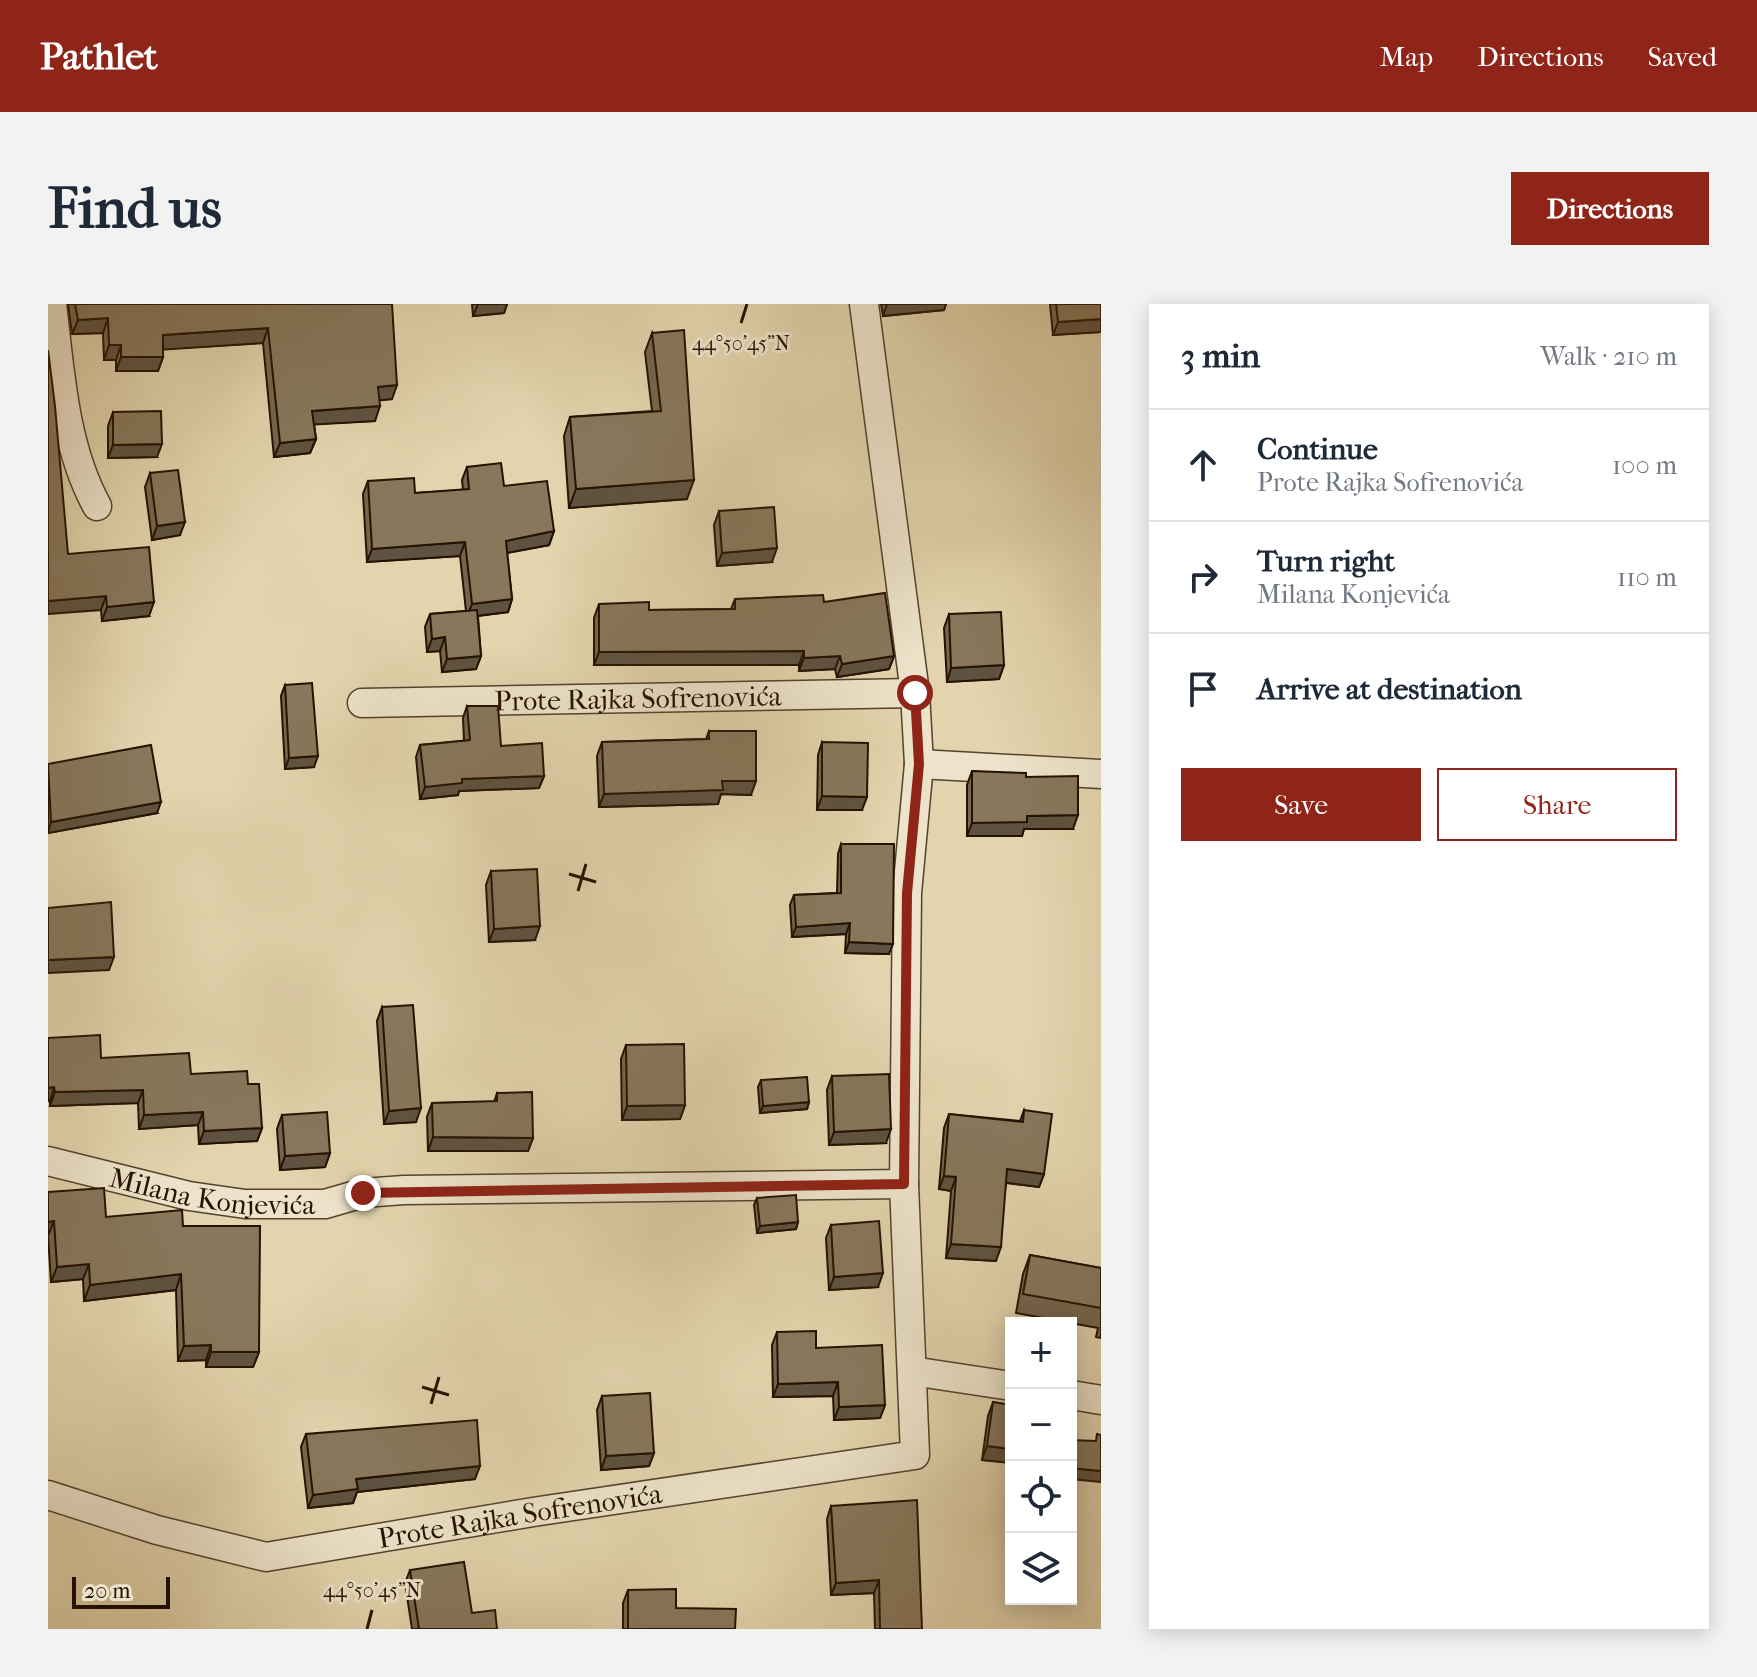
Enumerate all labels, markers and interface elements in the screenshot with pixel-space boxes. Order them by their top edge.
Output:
text: Pathlet [40,34,158,79]
text: Map [1380,40,1433,73]
text: Directions [1477,40,1604,73]
text: Saved [1648,40,1717,73]
button: Directions [1511,172,1709,245]
text: Find us [48,176,222,241]
text: 44°50'45"N [692,332,790,355]
text: 3 min [1181,336,1260,376]
text: Walk · 210 m [1540,341,1677,372]
text: Continue [1257,432,1378,467]
icon: ahead [1181,443,1225,487]
text: 100 m [1612,450,1677,481]
text: Prote Rajka Sofrenovića [1257,467,1524,498]
text: Turn right [1257,544,1395,579]
icon: right [1181,555,1225,599]
text: 110 m [1617,562,1677,593]
text: Milana Konjevića [1257,579,1450,610]
icon: arrive [1181,667,1225,711]
text: Arrive at destination [1257,672,1522,707]
route start [897,675,933,711]
street label: Prote Rajka Sofrenovića [494,679,783,717]
button: Save [1181,768,1421,841]
button: Share [1437,768,1677,841]
street label: Milana Konjevića [106,1160,316,1221]
route end [345,1175,381,1211]
map controls [1005,1317,1077,1605]
button: + [1005,1317,1077,1389]
button: − [1005,1389,1077,1461]
button: locate [1005,1461,1077,1533]
street label: Prote Rajka Sofrenovića [375,1476,665,1554]
button: layers [1005,1533,1077,1605]
scale bar [72,1573,170,1609]
text: 20 m [84,1578,130,1604]
text: 44°50'45"N [323,1579,421,1602]

